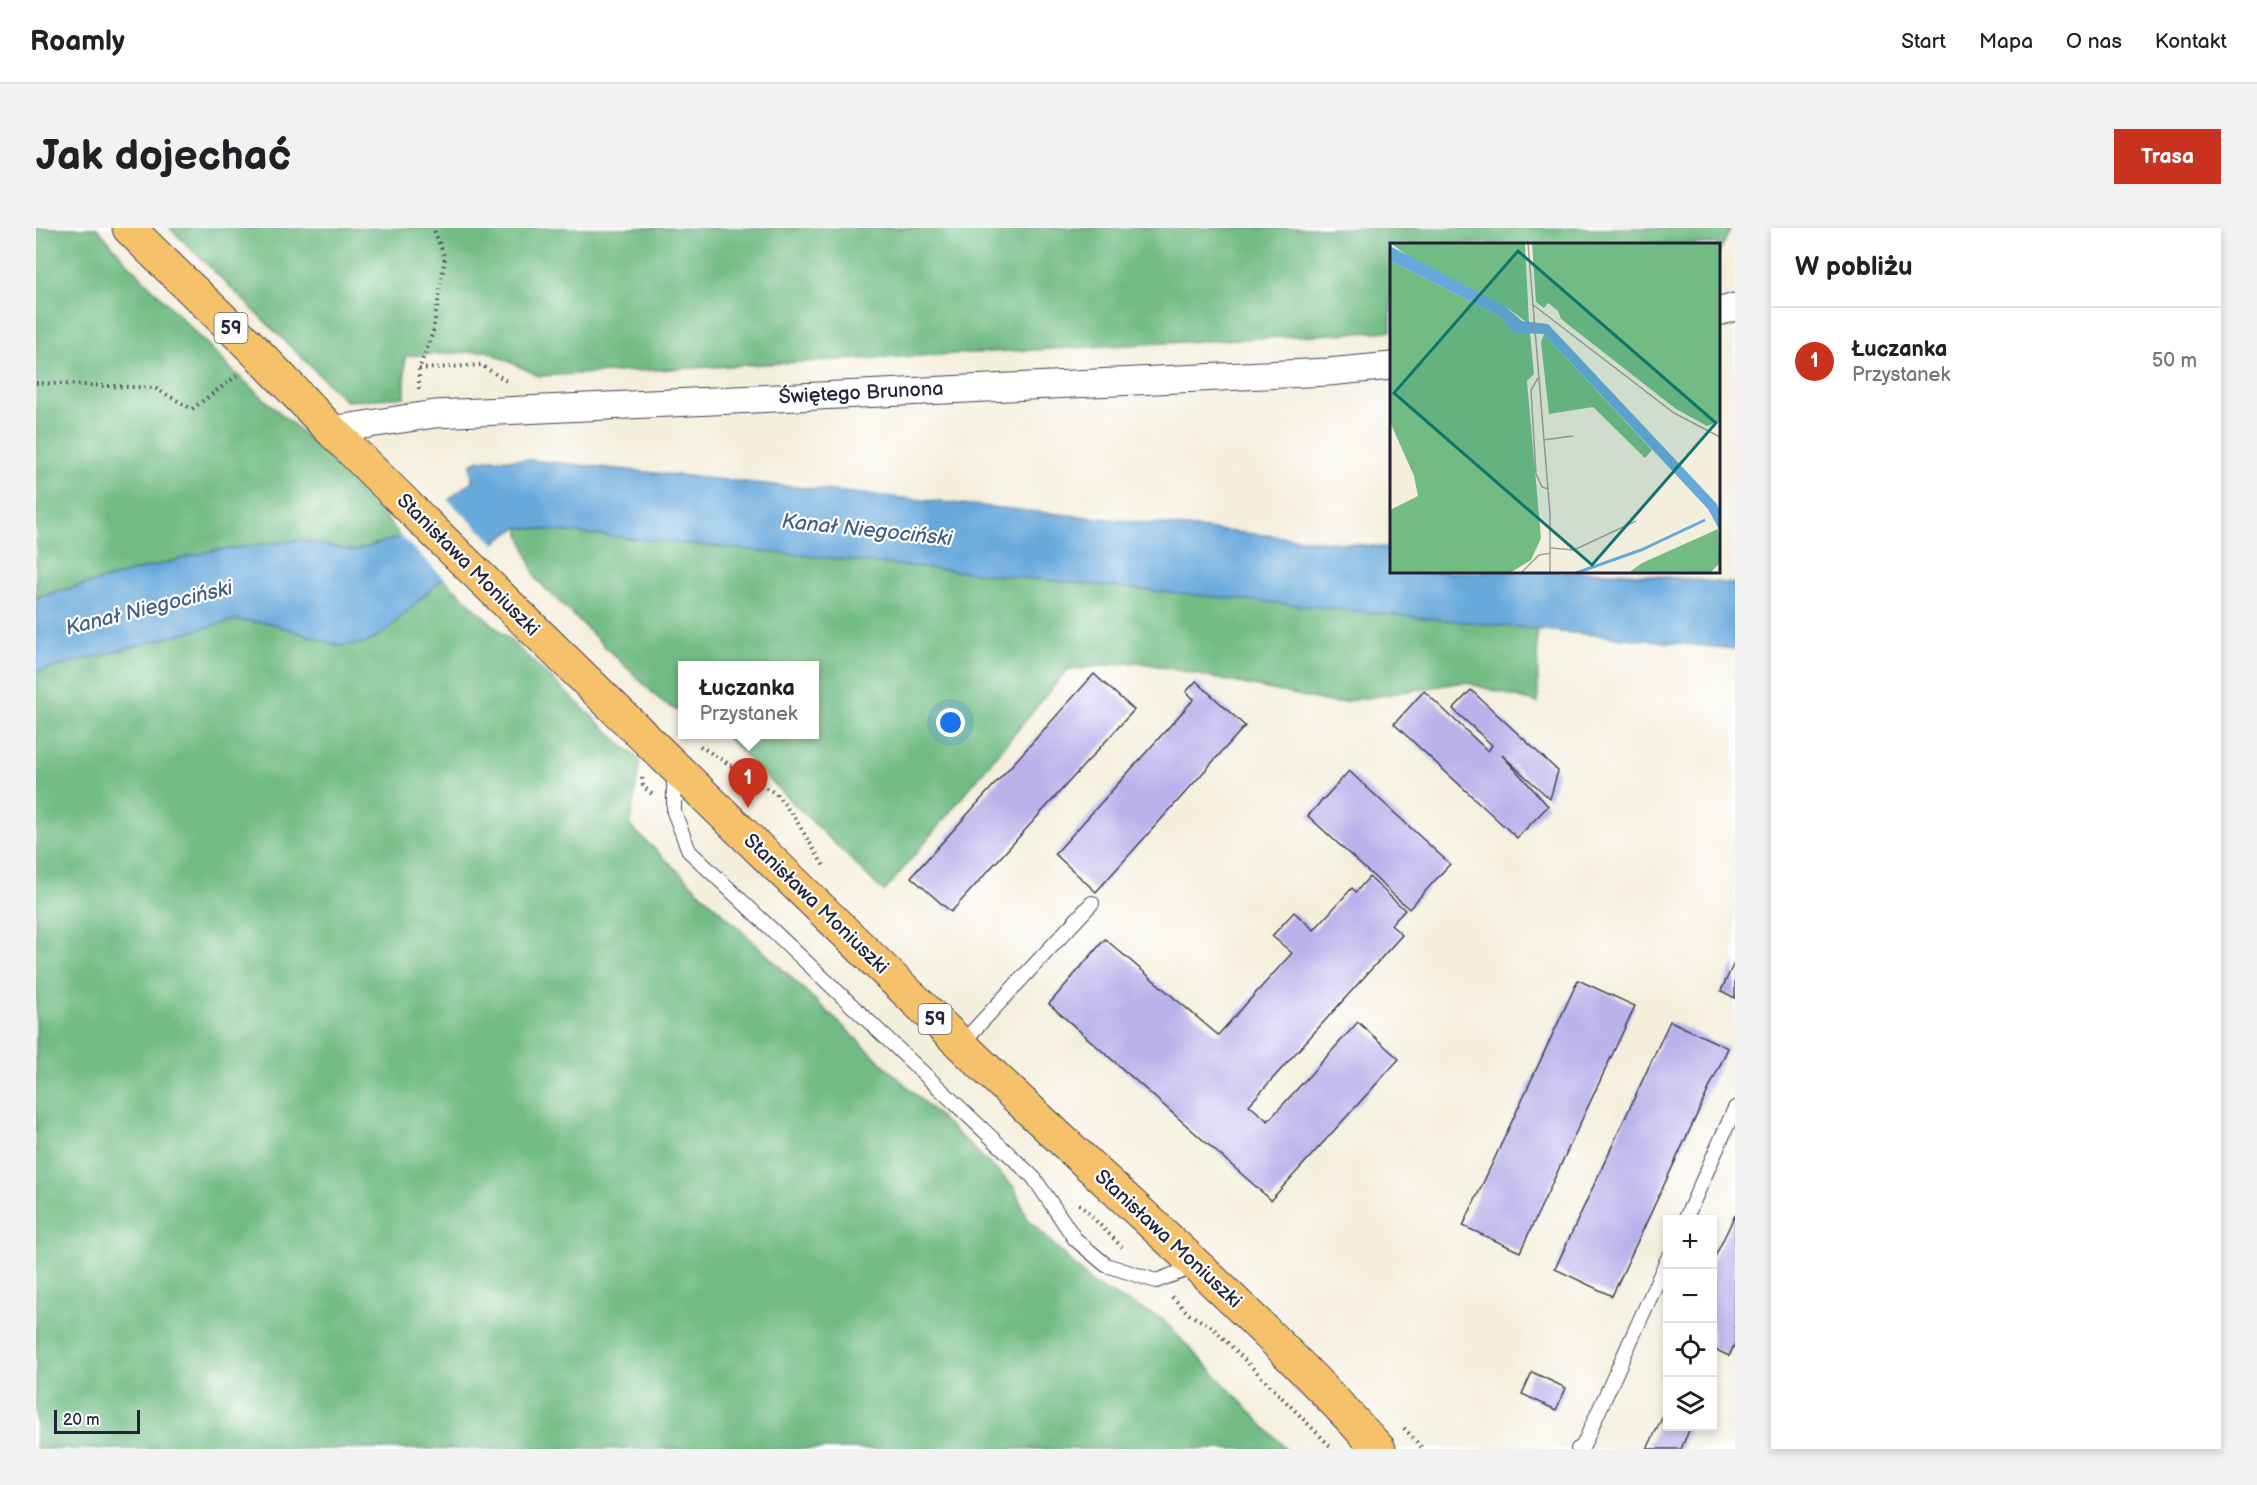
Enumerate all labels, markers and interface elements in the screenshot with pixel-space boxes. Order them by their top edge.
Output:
text: Roamly [30,25,125,58]
text: Start [1901,29,1946,54]
text: Mapa [1979,29,2033,54]
text: O nas [2066,29,2122,54]
text: Kontakt [2155,29,2227,54]
button: Trasa [2114,129,2221,184]
text: Jak dojechać [36,131,291,182]
inset map [1390,243,1720,573]
text: W pobliżu [1795,252,1913,283]
road number: 59 [214,313,248,343]
text: Łuczanka [1852,336,1948,363]
text: 1 [1810,349,1819,373]
text: 50 m [2152,349,2197,373]
text: Przystanek [1852,363,1950,387]
street label: Świętego Brunona [778,376,944,409]
street label: Stanisława Moniuszki [392,489,544,641]
water label: Kanał Niegociński [781,509,955,552]
water label: Kanał Niegociński [63,575,236,641]
popup [678,661,819,739]
text: Łuczanka [699,675,795,702]
text: Przystanek [699,702,798,726]
your location [936,708,965,737]
pin: 1 [728,758,768,808]
street label: Stanisława Moniuszki [739,829,893,979]
road number: 59 [918,1004,952,1034]
street label: Stanisława Moniuszki [1090,1165,1246,1313]
map controls [1663,1215,1717,1431]
button: + [1663,1215,1717,1269]
button: − [1663,1269,1717,1323]
button: locate [1663,1323,1717,1377]
button: layers [1663,1377,1717,1431]
scale bar [54,1407,140,1434]
text: 20 m [63,1411,99,1430]

